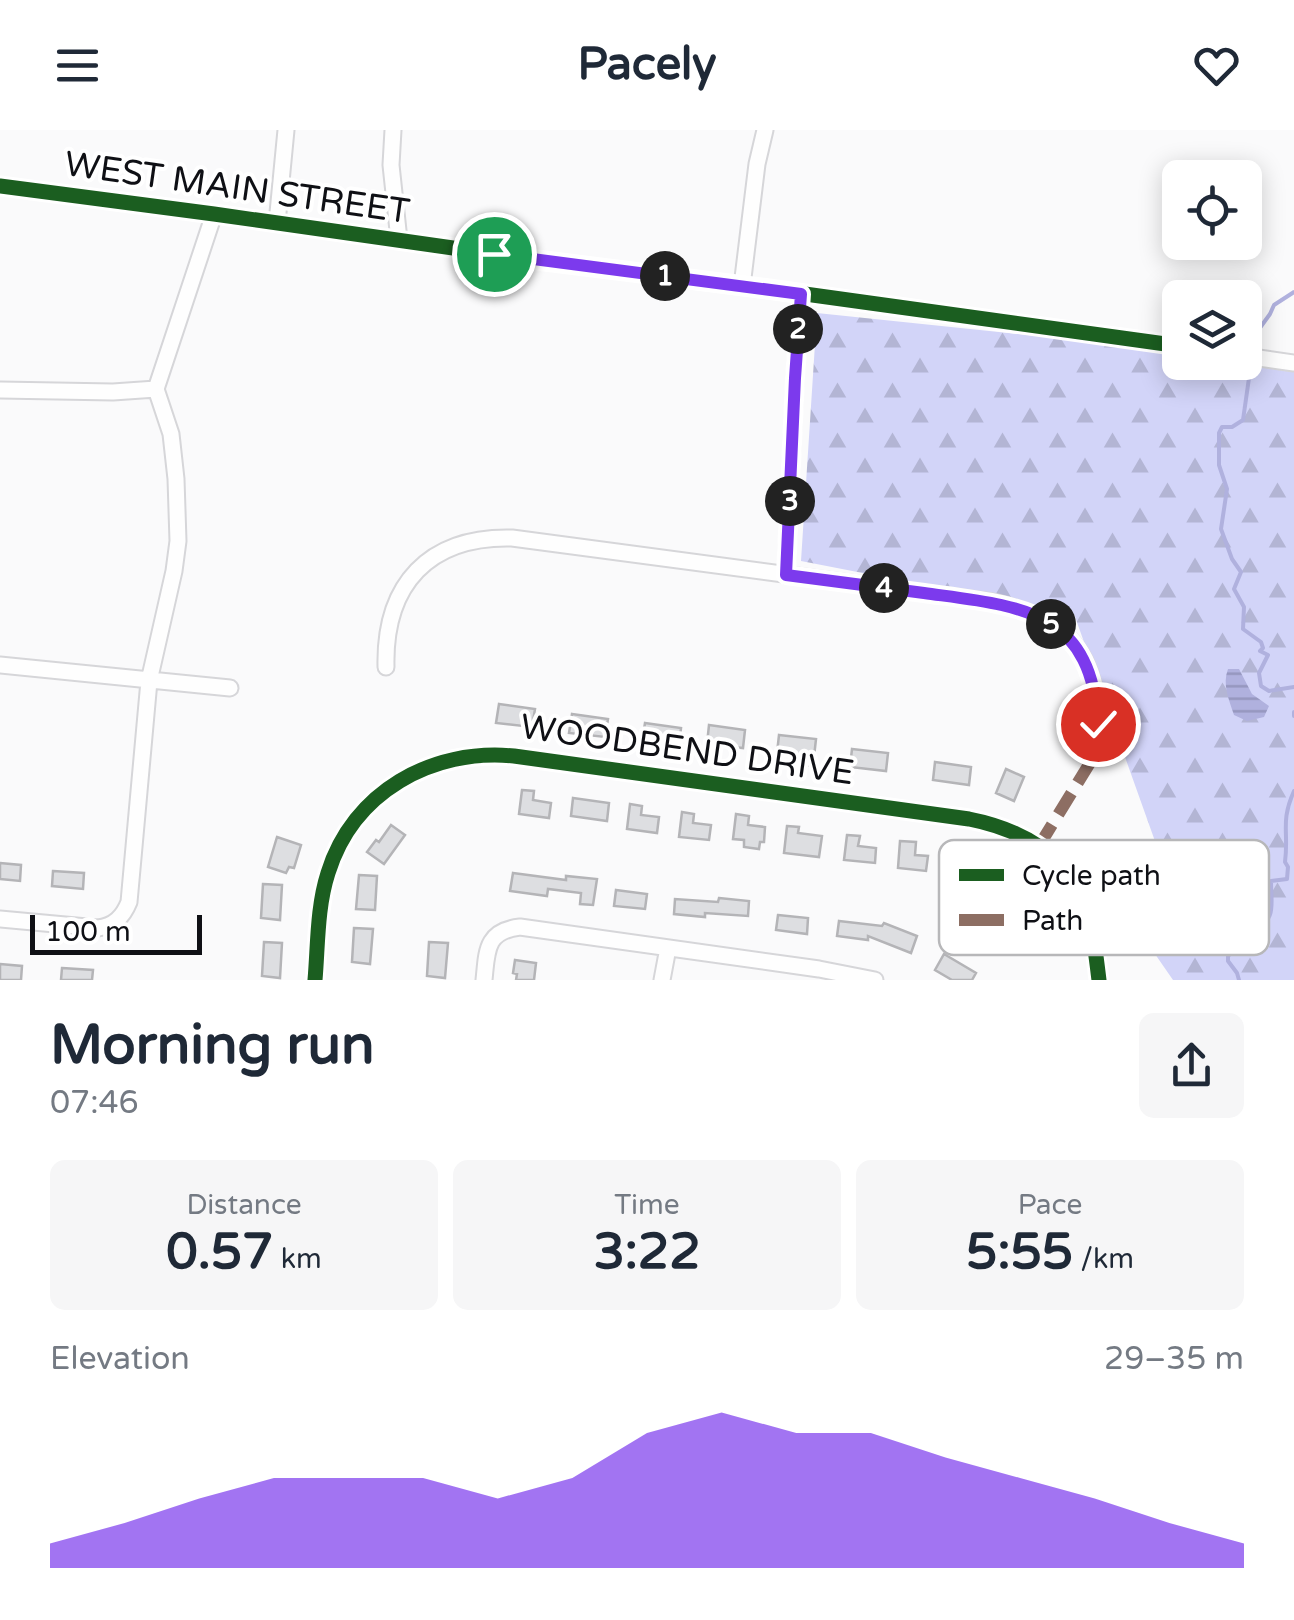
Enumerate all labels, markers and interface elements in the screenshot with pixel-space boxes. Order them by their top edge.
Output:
icon: menu [50,38,105,93]
text: Pacely [577,38,717,92]
icon: heart [1189,38,1244,93]
street label: WEST MAIN STREET [62,143,412,233]
map controls [1162,160,1262,380]
button: locate [1162,160,1262,260]
pin [452,212,537,297]
icon: arrive [467,227,522,282]
pin: 1 [640,251,690,301]
text: 1 [656,259,674,293]
button: layers [1162,280,1262,380]
pin: 2 [773,304,823,354]
text: 2 [789,312,807,346]
pin: 3 [765,476,815,526]
text: 3 [781,484,799,518]
pin: 4 [859,563,909,613]
text: 4 [875,571,893,605]
pin: 5 [1026,599,1076,649]
text: 5 [1042,607,1060,641]
pin [1056,682,1141,767]
icon: check [1071,697,1126,752]
street label: WOODBEND DRIVE [518,706,856,794]
legend [939,840,1269,955]
text: Cycle path [1022,859,1161,893]
text: Path [1022,904,1083,938]
scale bar [30,910,202,954]
text: 100 m [45,915,131,949]
text: Morning run [50,1013,375,1079]
button: share [1139,1013,1244,1118]
text: 07:46 [50,1084,139,1122]
text: Distance [186,1188,302,1222]
text: Time [614,1188,680,1222]
text: Pace [1018,1188,1082,1222]
text: 0.57 [166,1222,273,1282]
text: 3:22 [593,1222,701,1282]
text: 5:55 [966,1222,1073,1282]
text: km [273,1242,322,1276]
text: /km [1073,1242,1134,1276]
text: Elevation [50,1340,190,1378]
text: 29–35 m [1104,1340,1244,1378]

